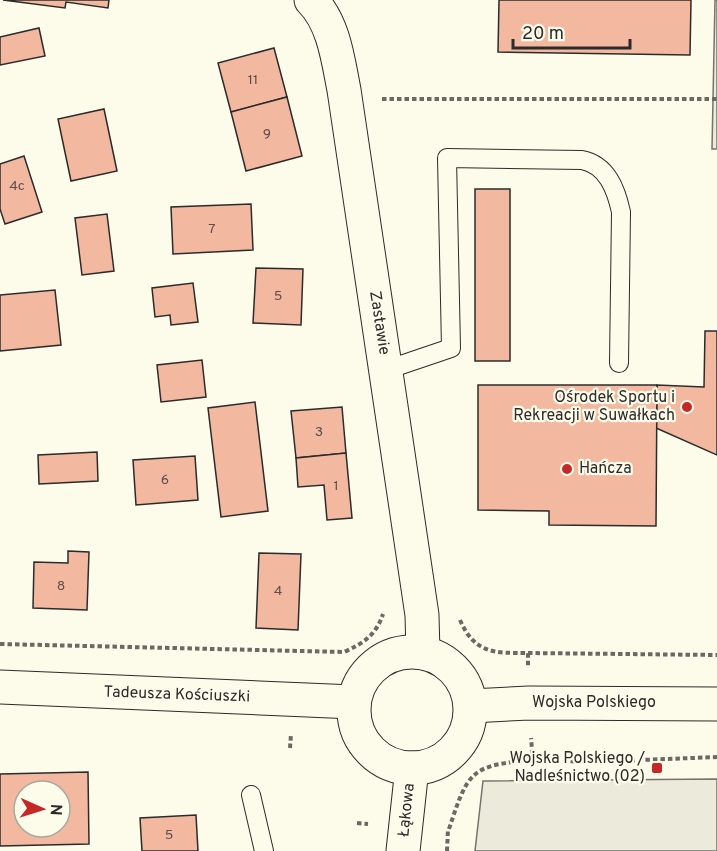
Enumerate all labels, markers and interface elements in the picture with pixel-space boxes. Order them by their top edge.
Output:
scale bar [513,12,630,50]
text: 20 m [522,23,564,46]
house number: 11 [248,72,258,89]
house number: 9 [263,126,271,143]
house number: 4c [9,178,25,195]
house number: 7 [208,221,216,238]
house number: 5 [274,288,282,305]
street label: Zastawie [364,290,394,356]
place label: Ośrodek Sportu i Rekreacji w Suwałkach [513,388,675,426]
marker: Ośrodek Sportu i Rekreacji w Suwałkach [680,400,694,414]
house number: 3 [315,424,323,441]
place label: Hańcza [579,459,632,479]
marker: Hańcza [560,462,574,476]
house number: 6 [161,472,169,489]
house number: 1 [333,478,339,495]
house number: 8 [57,578,65,595]
house number: 4 [274,583,282,600]
street label: Tadeusza Kościuszki [103,682,251,708]
street label: Wojska Polskiego [532,693,656,713]
place label: Wojska Polskiego / Nadleśnictwo (02) [509,749,645,787]
marker: Wojska Polskiego / Nadleśnictwo (02) [650,761,664,775]
north arrow [12,779,72,839]
street label: Łąkowa [394,782,420,838]
text: N [45,803,65,816]
house number: 5 [165,827,173,844]

